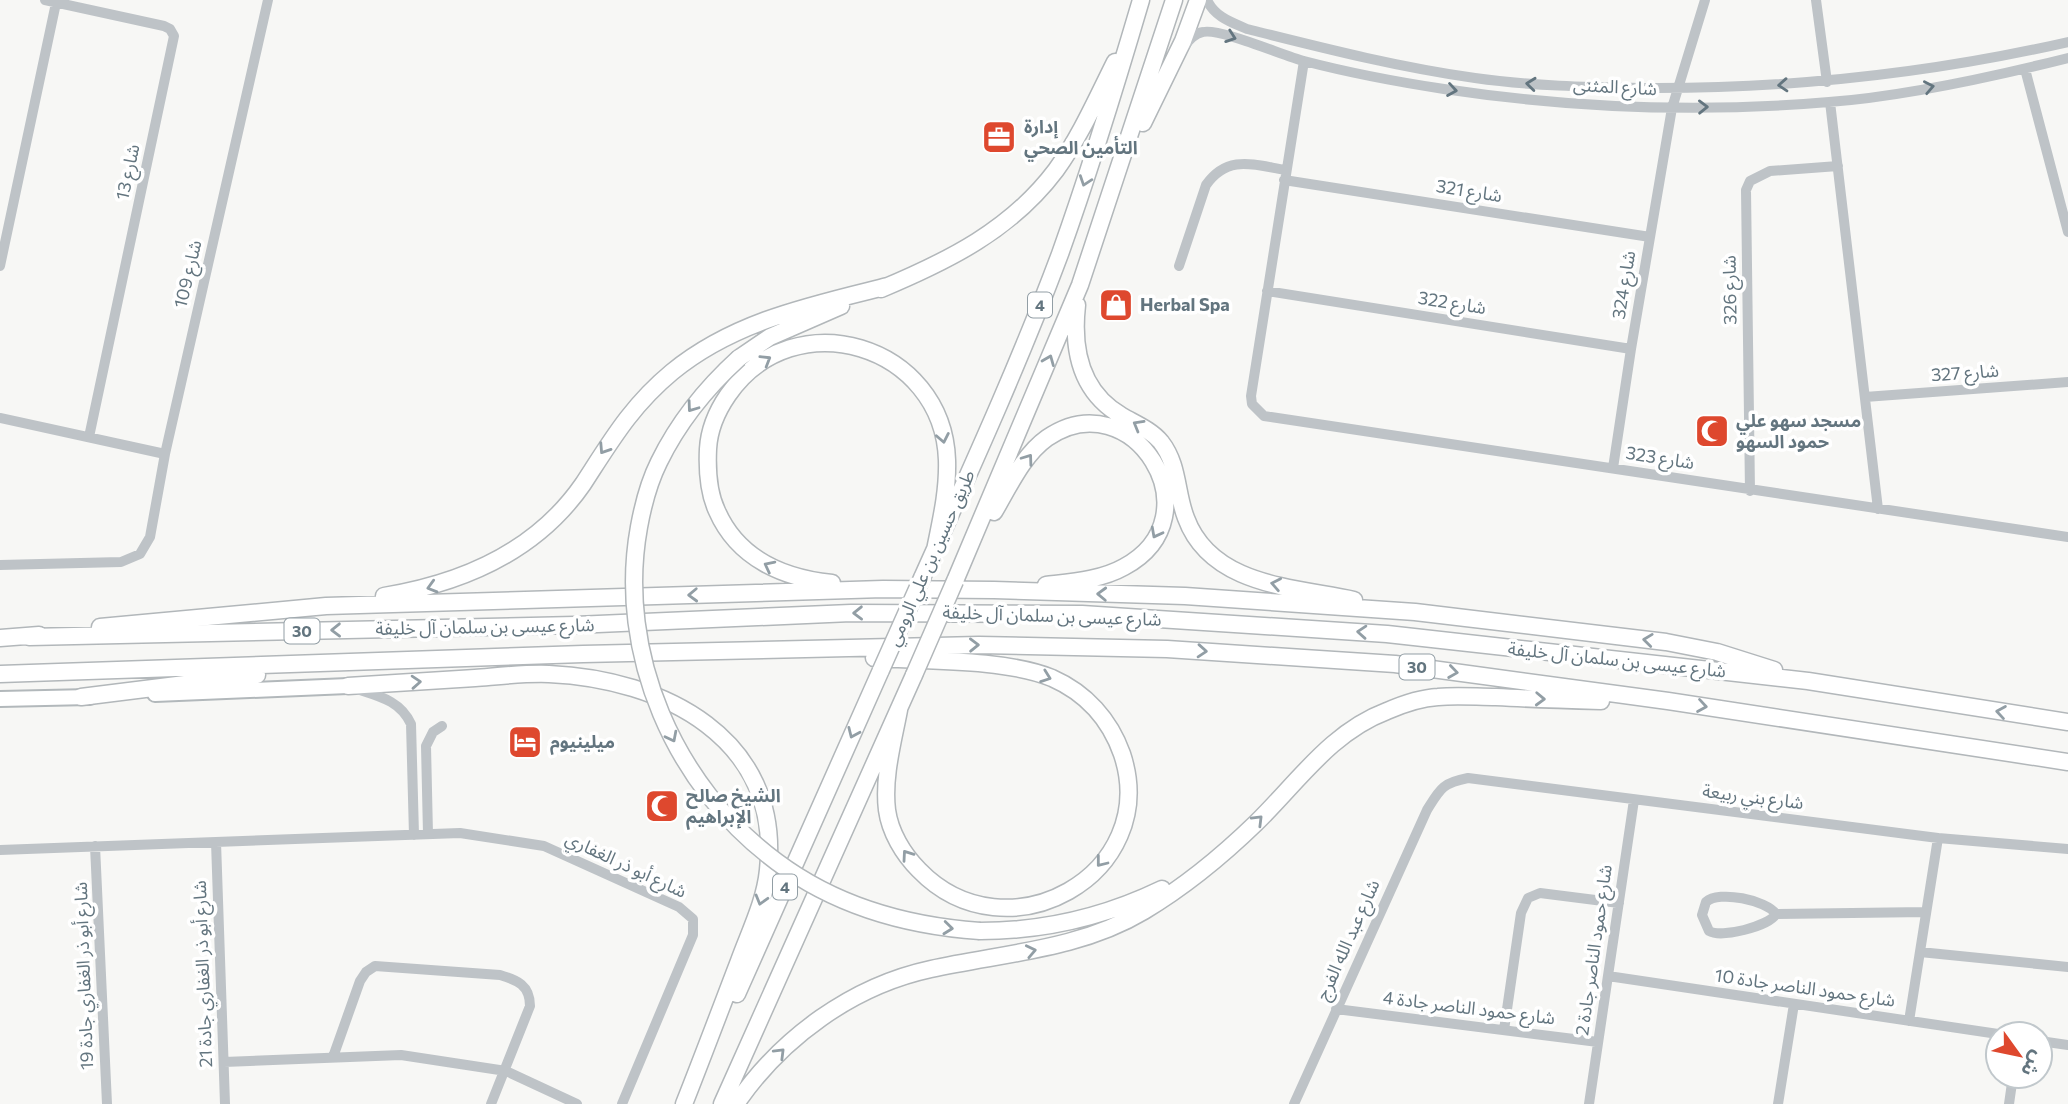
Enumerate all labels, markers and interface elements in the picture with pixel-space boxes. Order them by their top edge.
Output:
one-way arrow [1224,29,1237,43]
street label: شارع المثنى [1572,73,1658,103]
one-way arrow [1525,77,1537,92]
one-way arrow [1777,77,1788,92]
one-way arrow [1923,80,1935,95]
one-way arrow [1446,83,1458,98]
one-way arrow [1698,99,1709,115]
place label: إدارة التأمين الصحي [1024,115,1138,162]
office icon: إدارة التأمين الصحي [980,118,1018,156]
street label: شارع 13 [110,142,148,203]
one-way arrow [1080,174,1094,186]
street label: شارع 321 [1434,174,1504,210]
street label: شارع 109 [169,238,209,311]
street label: شارع 324 [1607,249,1643,321]
street label: شارع 326 [1717,255,1745,325]
shop icon: Herbal Spa [1097,286,1135,324]
street label: شارع 322 [1416,286,1488,322]
road number: 4 [1028,292,1052,318]
place label: Herbal Spa [1140,293,1230,315]
one-way arrow [758,355,771,368]
one-way arrow [1041,355,1055,367]
street label: شارع 327 [1930,359,2000,389]
one-way arrow [688,399,701,412]
place label: مسجد سهو علي حمود السهو [1736,409,1861,452]
mosque icon: مسجد سهو علي حمود السهو [1693,412,1731,450]
one-way arrow [1132,420,1145,433]
one-way arrow [935,432,950,444]
one-way arrow [600,441,613,454]
street label: شارع 323 [1624,441,1696,477]
one-way arrow [1019,454,1032,467]
street label: طريق حسين بن علي الرومي [881,466,982,650]
one-way arrow [1151,526,1165,538]
one-way arrow [764,561,776,575]
one-way arrow [1270,577,1282,592]
one-way arrow [426,578,438,593]
one-way arrow [1096,586,1107,601]
one-way arrow [687,588,698,603]
street label: شارع عيسى بن سلمان آل خليفة [942,600,1162,634]
one-way arrow [852,606,863,621]
street label: شارع عيسى بن سلمان آل خليفة [375,613,595,643]
road number: 30 [284,618,320,644]
one-way arrow [330,622,340,638]
one-way arrow [1356,625,1367,640]
one-way arrow [1642,632,1653,647]
one-way arrow [970,637,980,653]
street label: شارع عيسى بن سلمان آل خليفة [1507,637,1727,685]
one-way arrow [1197,643,1208,658]
road number: 30 [1400,654,1434,680]
one-way arrow [1447,664,1459,679]
one-way arrow [1040,669,1052,683]
one-way arrow [411,675,422,690]
one-way arrow [1535,691,1546,706]
one-way arrow [1697,699,1708,714]
one-way arrow [1995,704,2007,719]
hotel icon: ميلينيوم [506,723,544,761]
one-way arrow [847,725,861,738]
place label: ميلينيوم [550,730,615,755]
one-way arrow [664,730,678,742]
street label: شارع بني ربيعة [1701,779,1805,817]
place label: الشيخ صالح الإبراهيم [686,784,781,830]
mosque icon: الشيخ صالح الإبراهيم [643,787,681,825]
one-way arrow [1250,815,1263,828]
street label: شارع أبو ذر الغفاري [561,826,690,905]
one-way arrow [903,850,915,863]
one-way arrow [1097,854,1110,867]
street label: شارع حمود الناصر جادة 2 [1570,863,1620,1037]
road number: 4 [773,874,797,900]
street label: شارع عبد الله الفرج [1311,876,1387,1005]
street label: شارع أبو ذر الغفاري جادة 21 [188,880,220,1068]
street label: شارع أبو ذر الغفاري جادة 19 [69,881,101,1070]
one-way arrow [755,893,770,905]
one-way arrow [943,920,954,935]
one-way arrow [1025,945,1037,960]
street label: شارع حمود الناصر جادة 10 [1713,963,1897,1015]
street label: شارع حمود الناصر جادة 4 [1381,986,1556,1032]
north arrow [1984,1020,2054,1090]
text: ش [2017,1047,2050,1082]
one-way arrow [772,1048,785,1061]

